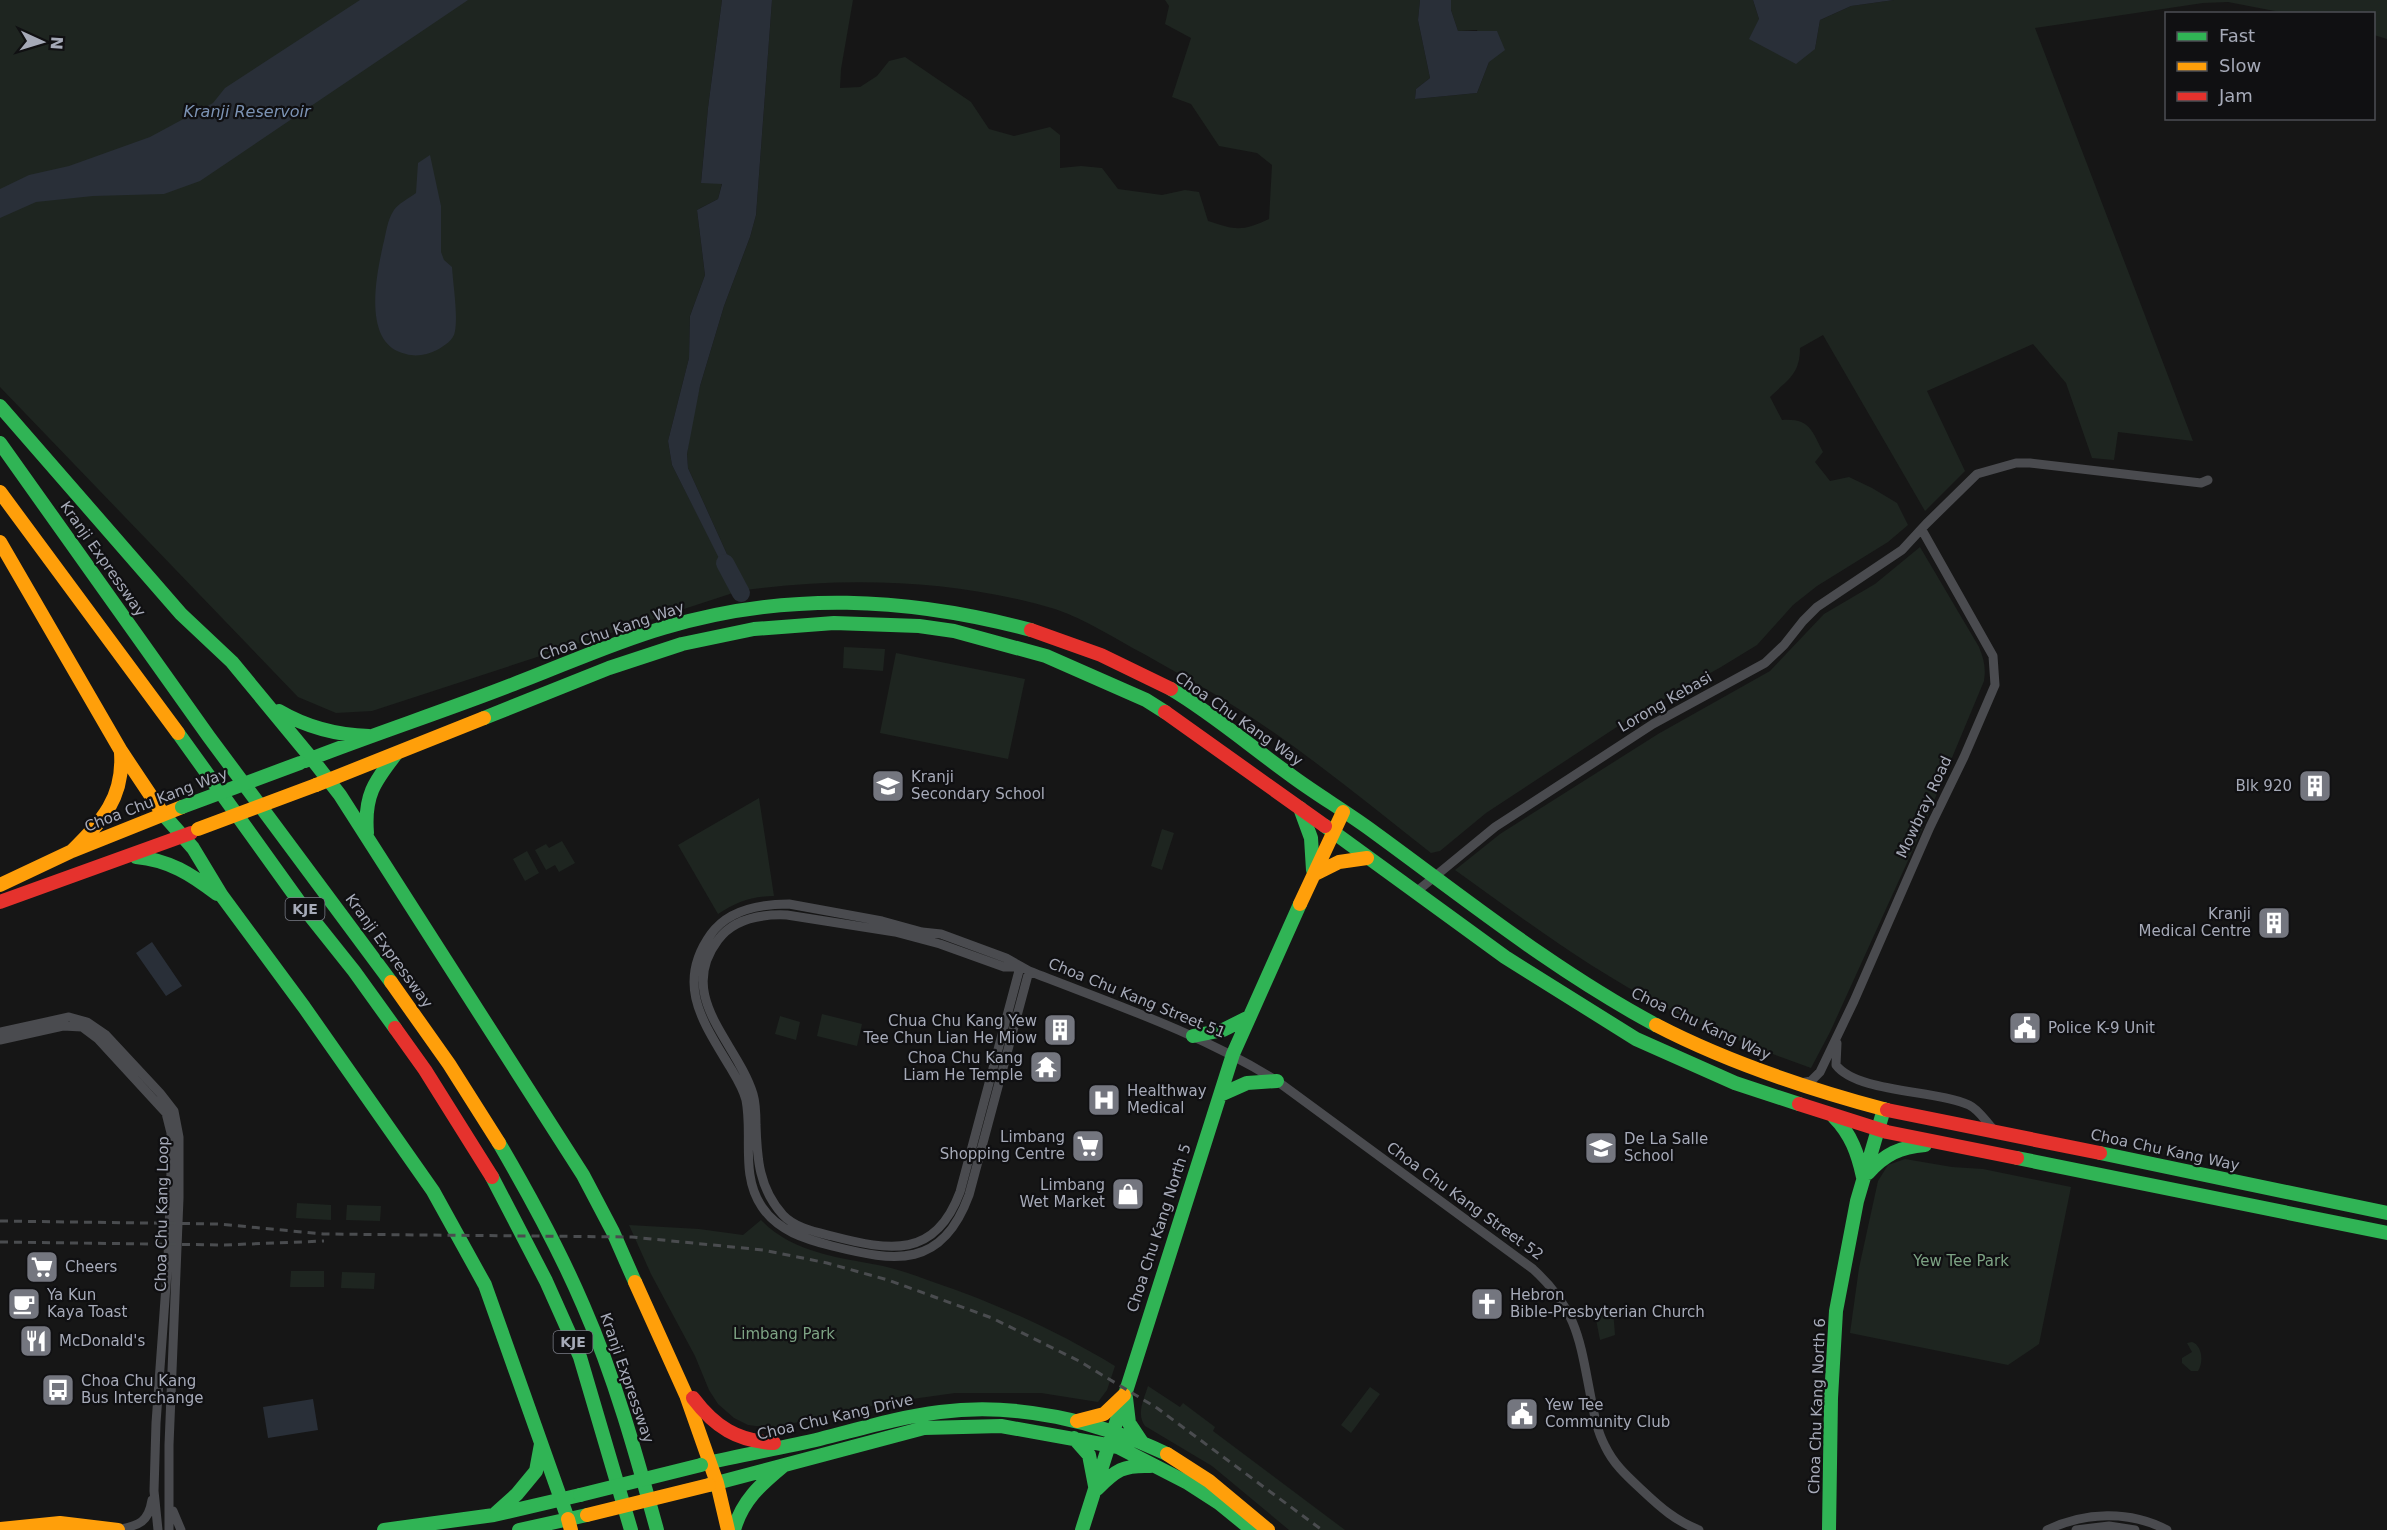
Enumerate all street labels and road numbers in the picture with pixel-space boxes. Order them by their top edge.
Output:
street label: Kranji Expressway [56,498,150,620]
street label: Choa Chu Kang Way [537,598,687,664]
street label: Choa Chu Kang Way [1172,668,1306,770]
street label: Lorong Kebasi [1615,668,1715,736]
street label: Mowbray Road [1892,753,1956,861]
street label: Choa Chu Kang Way [82,764,230,836]
street label: Kranji Expressway [342,890,437,1012]
road number: KJE [286,898,324,920]
street label: Choa Chu Kang Street 51 [1046,954,1228,1042]
street label: Choa Chu Kang Way [1628,984,1774,1064]
street label: Choa Chu Kang Way [2089,1125,2241,1175]
street label: Choa Chu Kang Loop [152,1136,172,1292]
street label: Choa Chu Kang Street 52 [1383,1138,1547,1264]
street label: Choa Chu Kang North 5 [1123,1141,1195,1315]
street label: Kranji Expressway [596,1310,658,1446]
street label: Choa Chu Kang North 6 [1805,1318,1829,1494]
road number: KJE [554,1331,592,1353]
street label: Choa Chu Kang Drive [755,1390,915,1444]

